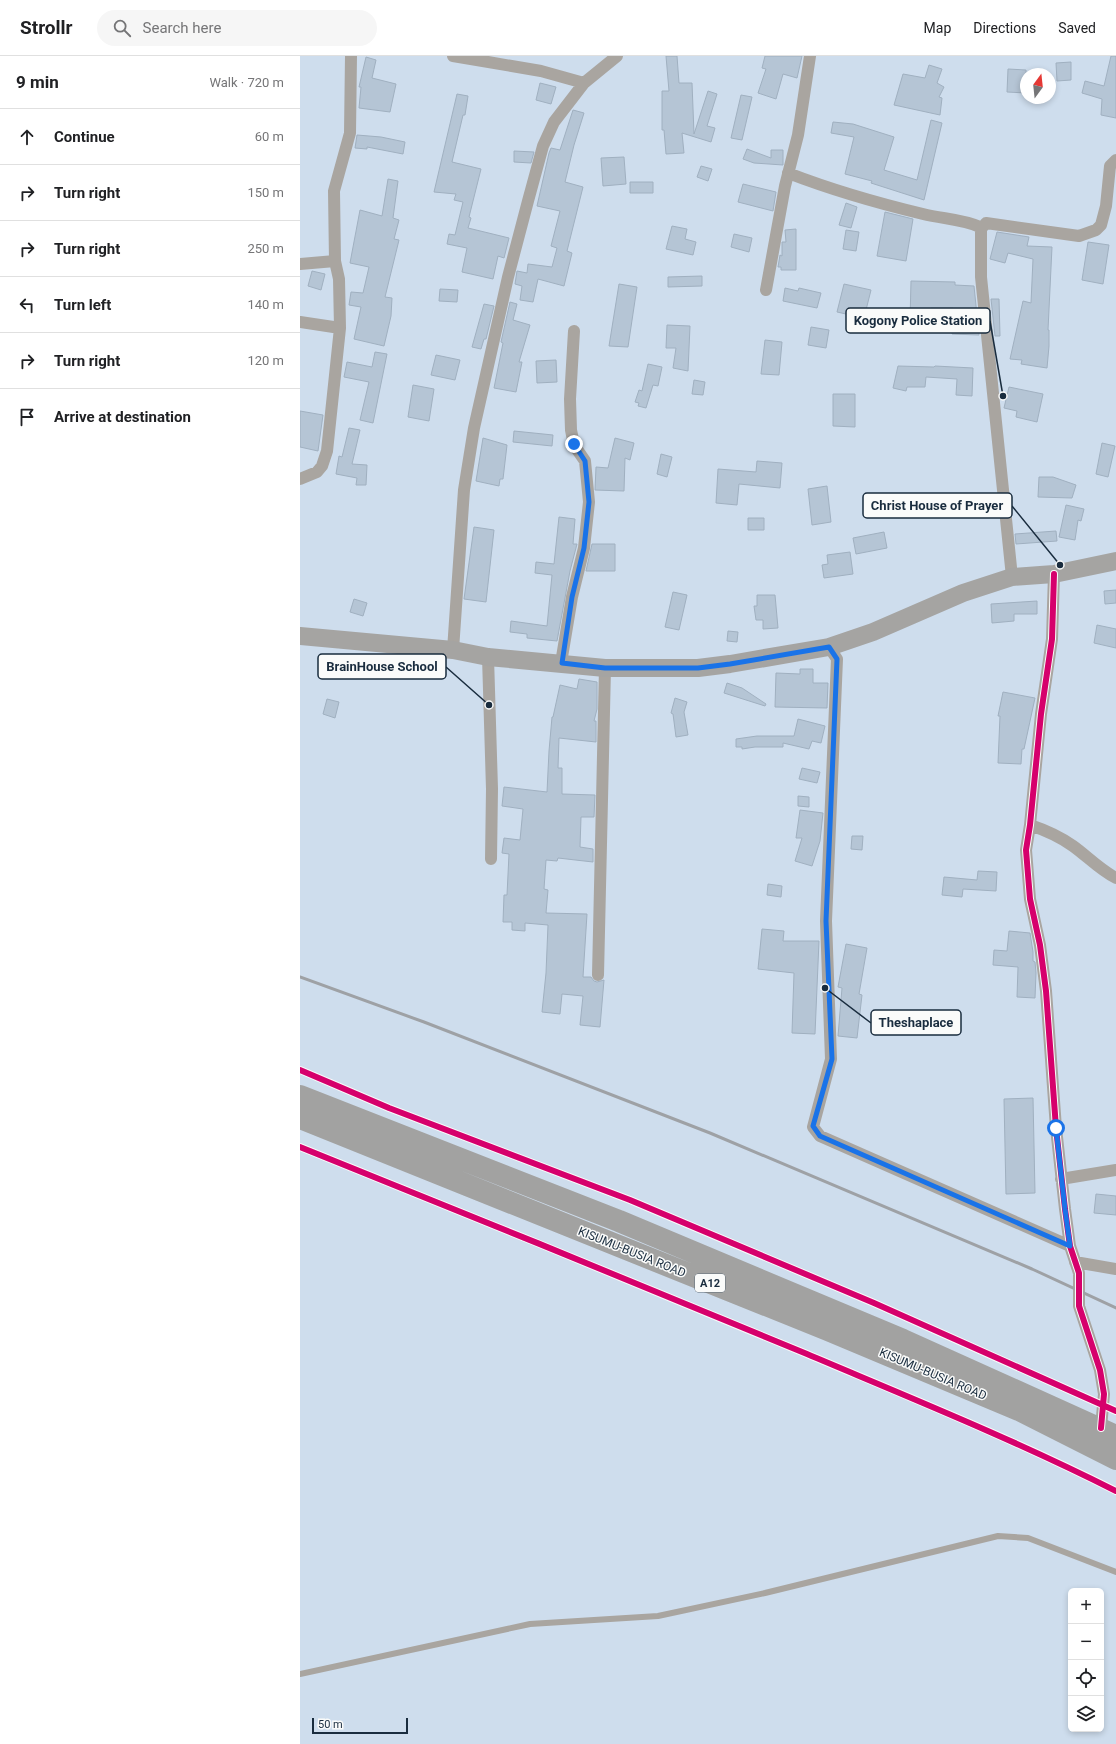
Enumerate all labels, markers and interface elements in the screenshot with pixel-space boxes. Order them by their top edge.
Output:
search box [97,10,377,46]
text: Strollr [20,16,73,39]
icon: search [111,17,133,39]
text: Search here [143,19,221,37]
text: Map [924,20,951,36]
text: Directions [973,20,1036,36]
text: Saved [1058,20,1096,36]
north arrow [1020,68,1056,104]
text: 9 min [16,72,59,92]
text: Walk · 720 m [209,75,284,90]
icon: ahead [16,126,38,148]
text: Continue [54,128,115,146]
text: 60 m [255,129,284,144]
icon: right [16,182,38,204]
text: Turn right [54,184,120,202]
text: 150 m [247,185,284,200]
icon: right [16,238,38,260]
text: Turn right [54,240,120,258]
text: 250 m [247,241,284,256]
icon: left [16,294,38,316]
text: Turn left [54,296,111,314]
text: 140 m [247,297,284,312]
callout: Kogony Police Station [846,308,990,333]
text: Kogony Police Station [854,313,982,328]
icon: right [16,350,38,372]
text: Turn right [54,352,120,370]
text: 120 m [247,353,284,368]
icon: arrive [16,406,38,428]
text: Arrive at destination [54,408,191,426]
route end [565,435,583,453]
callout: Christ House of Prayer [863,493,1012,518]
text: Christ House of Prayer [871,498,1003,513]
callout: BrainHouse School [318,654,446,679]
text: BrainHouse School [326,659,438,674]
callout: Theshaplace [871,1010,961,1035]
text: Theshaplace [879,1015,953,1030]
route start [1047,1119,1065,1137]
street label: KISUMU-BUSIA ROAD [576,1224,688,1280]
road number: A12 [695,1274,725,1292]
street label: KISUMU-BUSIA ROAD [877,1345,989,1403]
map controls [1068,1588,1104,1732]
button: + [1068,1588,1104,1624]
button: − [1068,1624,1104,1660]
button: locate [1068,1660,1104,1696]
button: layers [1068,1696,1104,1732]
scale bar [312,1716,408,1735]
text: 50 m [318,1718,343,1731]

